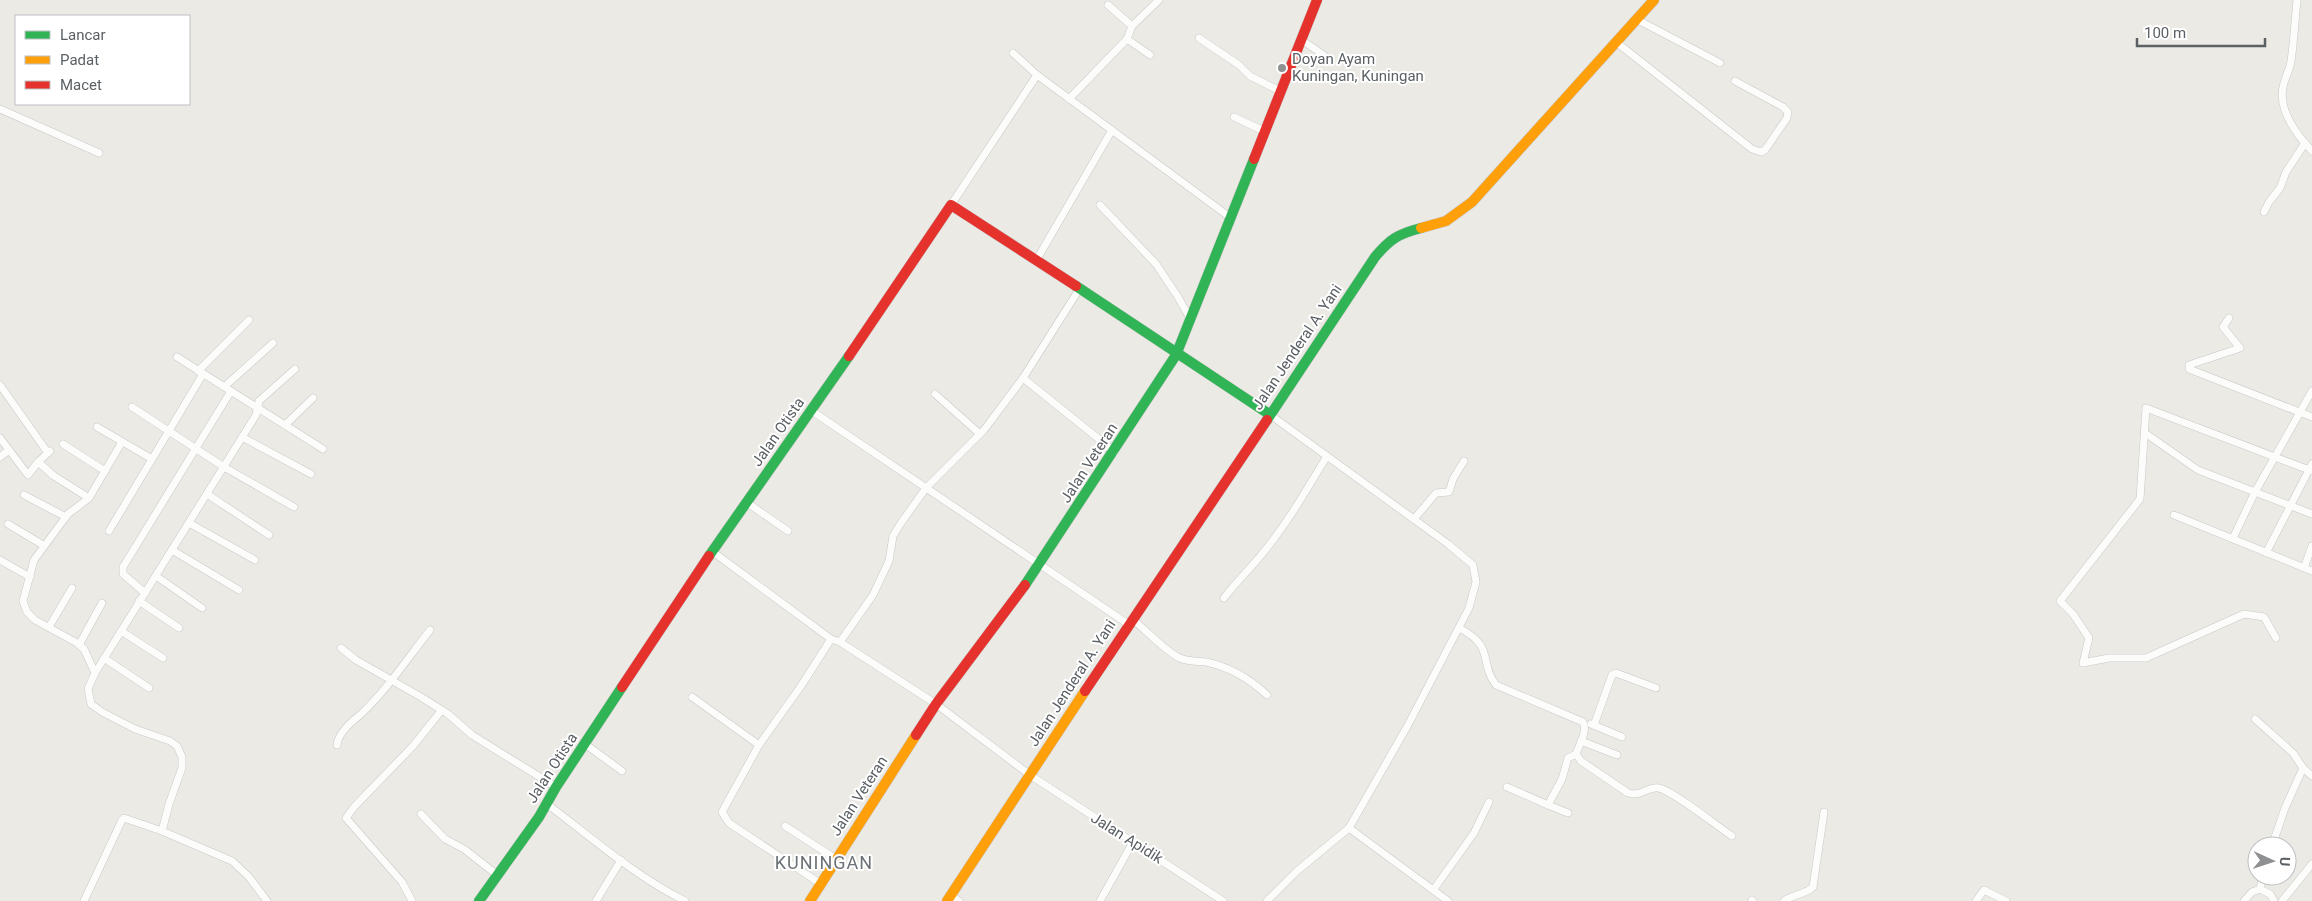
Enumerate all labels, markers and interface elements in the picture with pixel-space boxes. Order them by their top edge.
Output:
legend [15,15,190,105]
scale bar [2137,15,2264,47]
text: 100 m [2144,24,2186,42]
text: Lancar [60,26,106,44]
place label: Doyan Ayam Kuningan, Kuningan [1292,50,1424,85]
text: Padat [60,51,99,69]
marker: Doyan Ayam Kuningan, Kuningan [1276,62,1288,74]
text: Macet [60,76,102,94]
street label: Jalan Jenderal A. Yani [1248,281,1346,413]
street label: Jalan Otista [748,394,808,470]
street label: Jalan Veteran [1057,420,1121,506]
street label: Jalan Jenderal A. Yani [1024,616,1120,750]
street label: Jalan Otista [523,730,581,806]
street label: Jalan Veteran [827,753,891,839]
street label: Jalan Apidik [1088,809,1167,868]
north arrow [2247,836,2297,886]
district label: KUNINGAN [775,852,873,873]
text: U [2277,857,2293,867]

